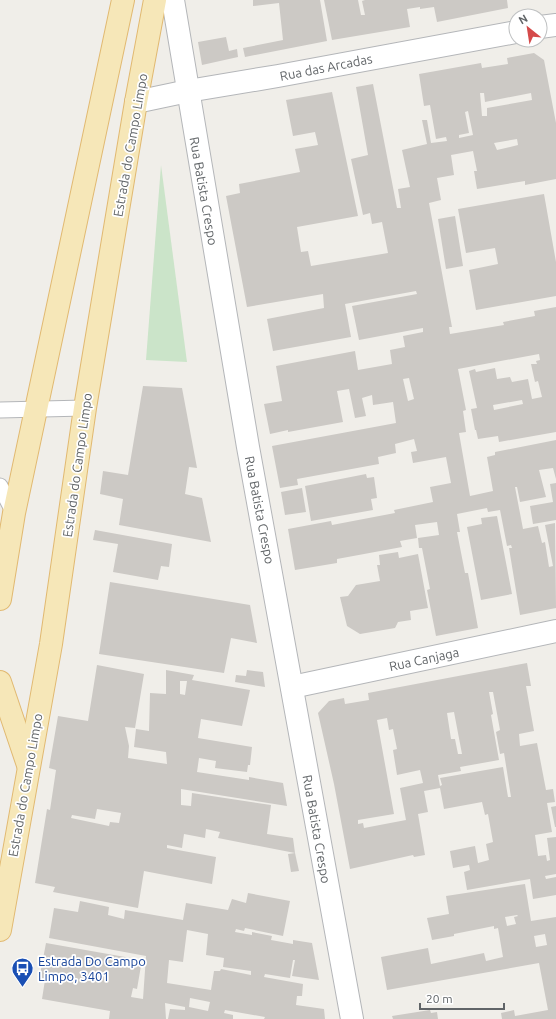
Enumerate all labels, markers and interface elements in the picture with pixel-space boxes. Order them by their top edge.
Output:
north arrow [508,8,548,48]
text: N [516,12,530,27]
street label: Rua das Arcadas [278,51,374,83]
street label: Estrada do Campo Limpo [110,72,150,218]
street label: Rua Batista Crespo [188,136,220,246]
street label: Estrada do Campo Limpo [60,392,94,538]
street label: Rua Batista Crespo [243,455,277,565]
street label: Rua Canjaga [388,645,460,673]
street label: Estrada do Campo Limpo [5,712,45,858]
street label: Rua Batista Crespo [301,774,333,884]
place label: Estrada Do Campo Limpo, 3401 [38,954,146,984]
bus stop icon: Estrada Do Campo Limpo, 3401 [9,955,35,988]
scale bar [420,985,504,1011]
text: 20 m [426,992,453,1005]

